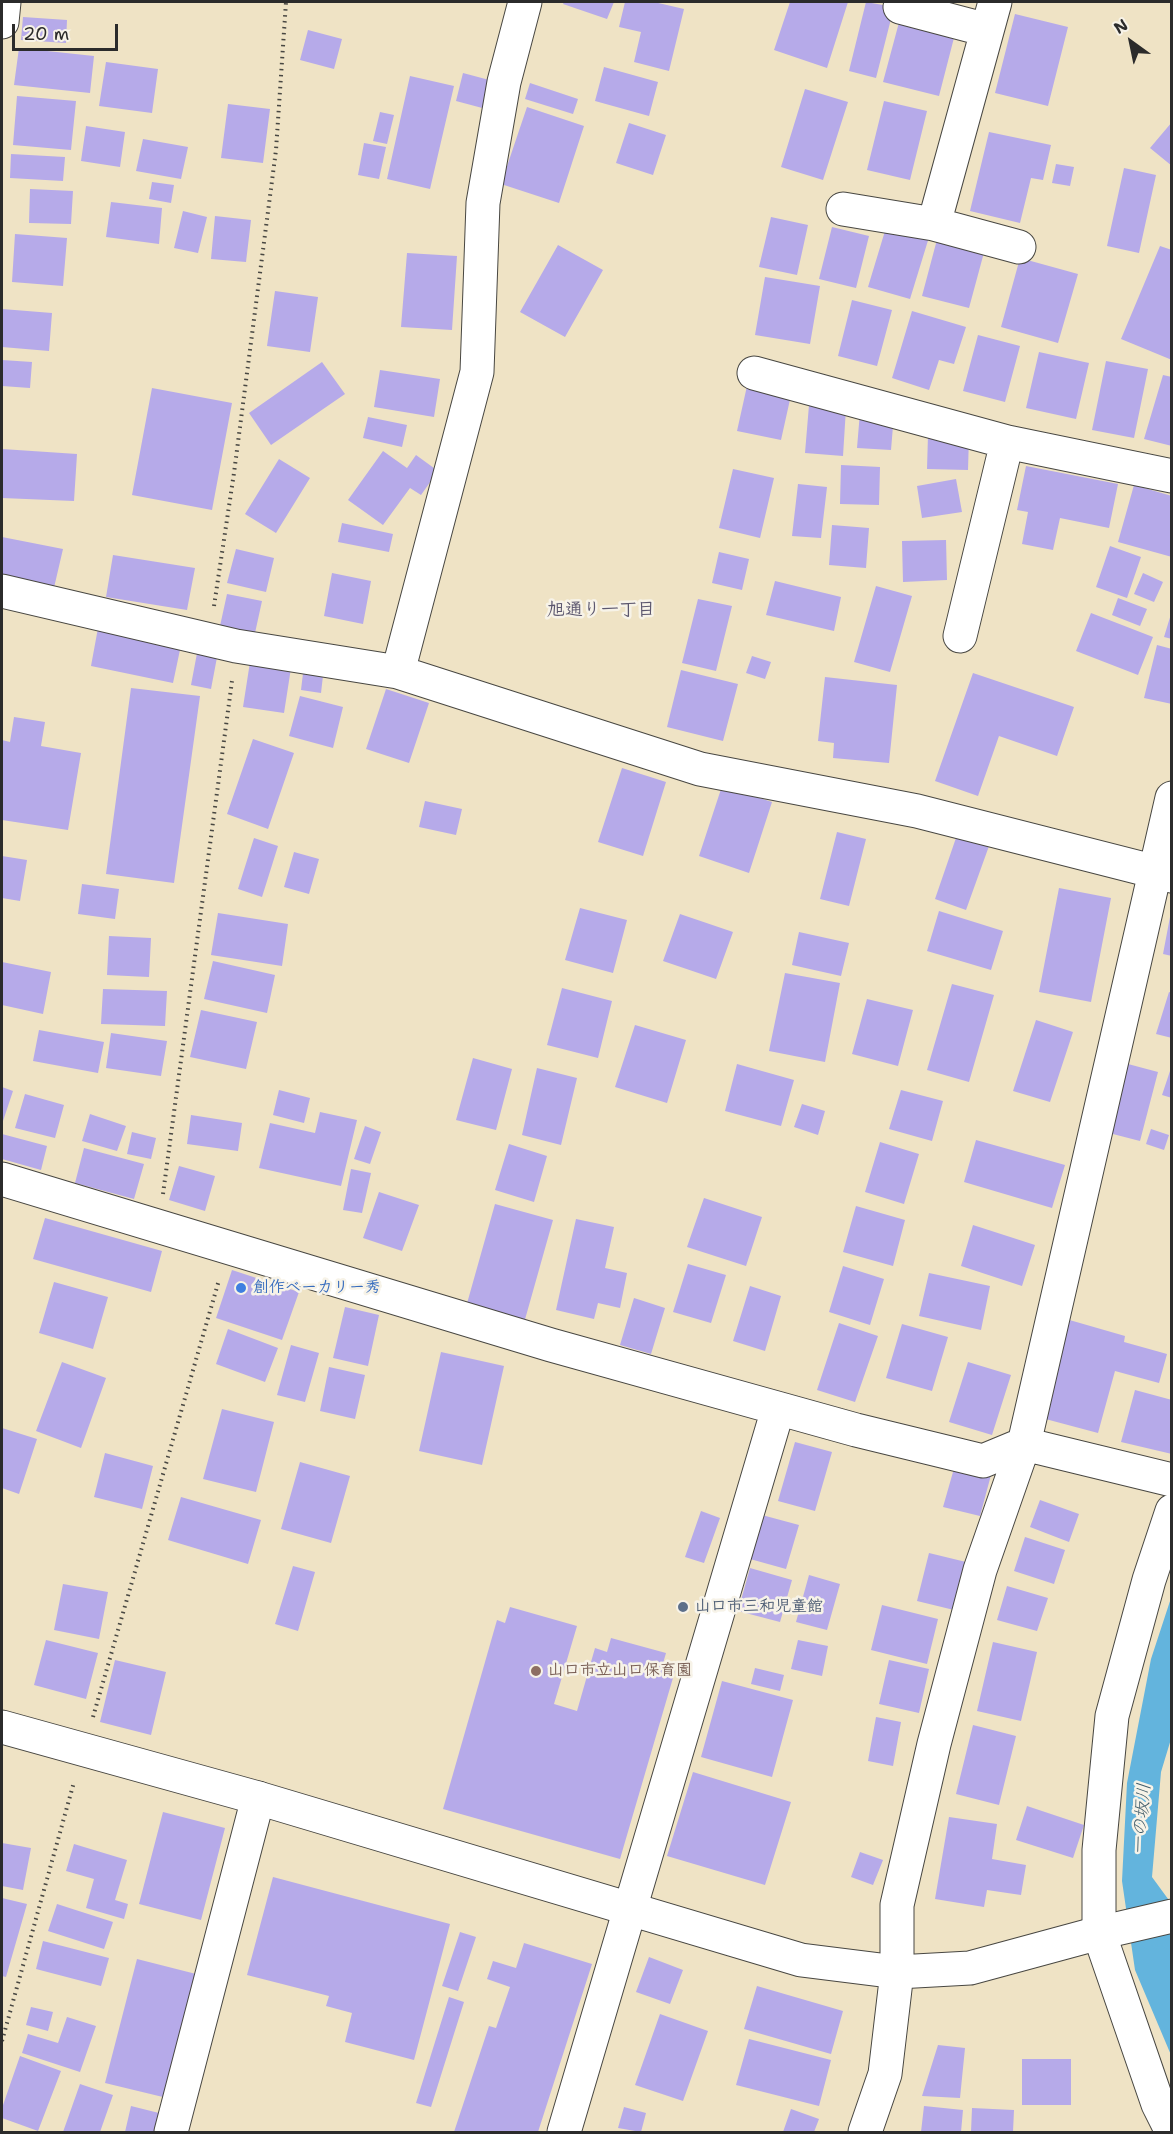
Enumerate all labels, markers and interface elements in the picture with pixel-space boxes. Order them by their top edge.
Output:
scale bar [15,12,122,50]
north arrow [1101,12,1161,72]
text: N [1110,14,1132,39]
text: 20 m [23,22,69,46]
district label: 旭通り一丁目 [547,599,655,621]
place label: 創作ベーカリー秀 [253,1278,381,1298]
marker: 創作ベーカリー秀 [234,1281,248,1295]
place label: 山口市三和児童館 [695,1597,823,1617]
marker: 山口市三和児童館 [676,1600,690,1614]
place label: 山口市立山口保育園 [548,1661,692,1681]
marker: 山口市立山口保育園 [529,1664,543,1678]
water label: 一の坂川 [1128,1782,1156,1856]

